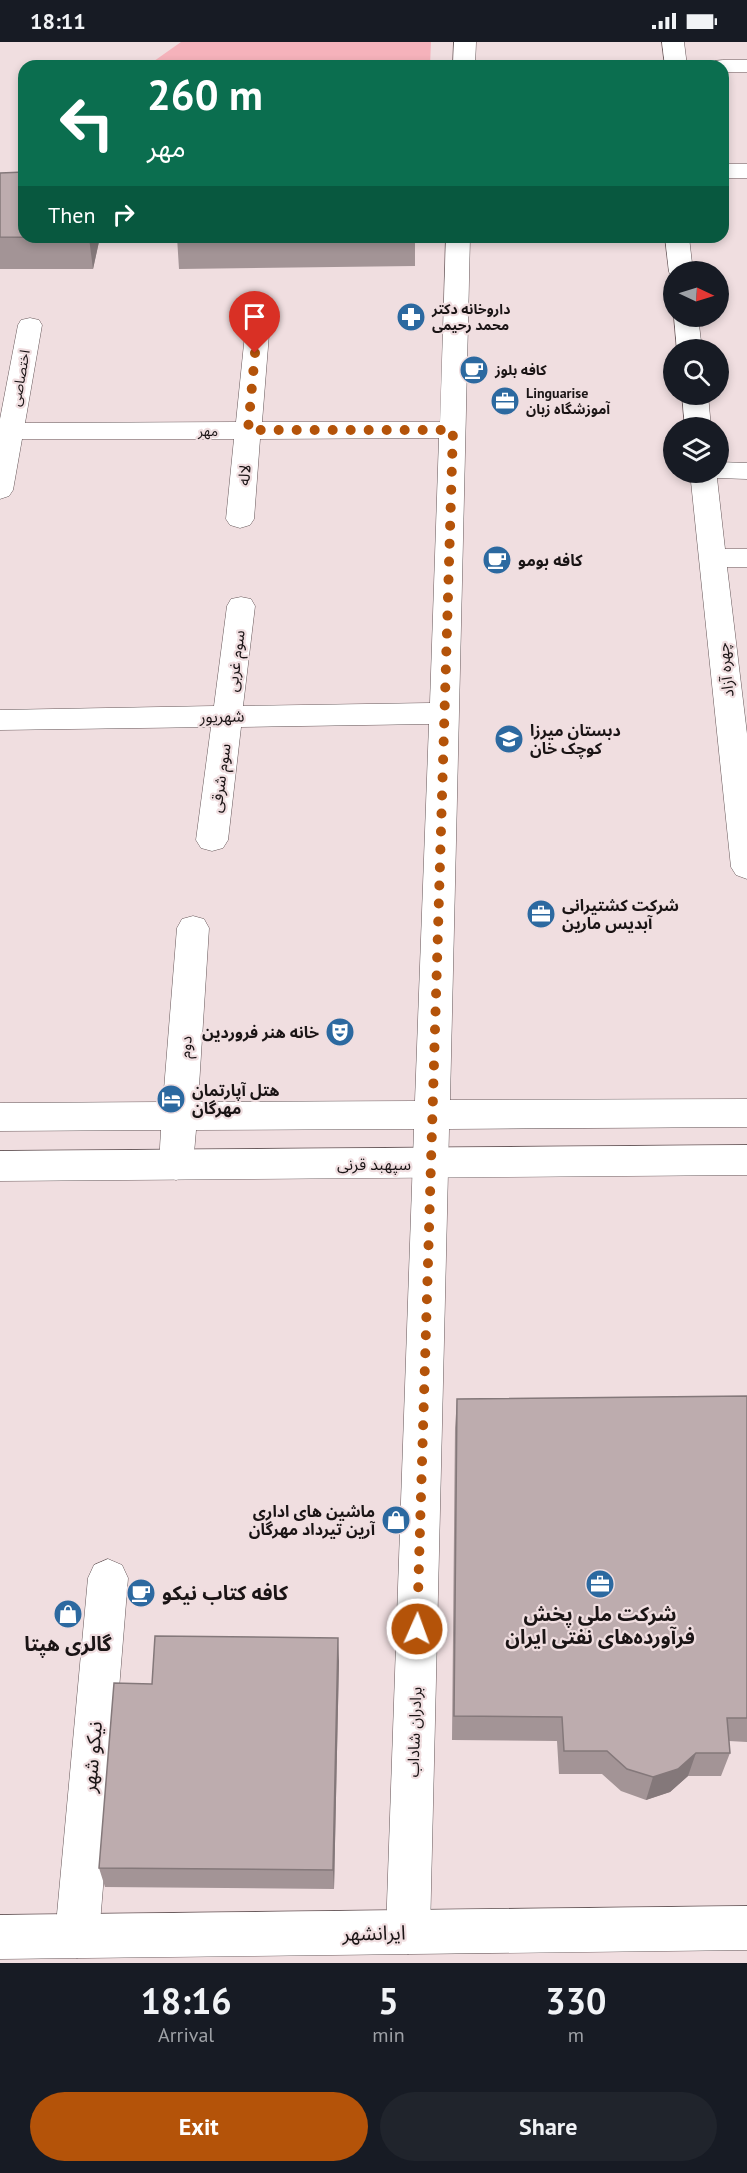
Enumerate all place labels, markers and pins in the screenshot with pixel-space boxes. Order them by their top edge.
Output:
pin [229,291,280,353]
place label: داروخانه دکتر محمد رحیمی [431,300,510,334]
pharmacy icon: داروخانه دکتر محمد رحیمی [395,301,427,333]
cafe icon: کافه بلوز [458,354,490,386]
place label: کافه بلوز [494,361,547,379]
place label: Linguarise آموزشگاه زبان [526,384,611,418]
office icon: Linguarise آموزشگاه زبان [489,385,521,417]
cafe icon: کافه بومو [481,544,513,576]
place label: کافه بومو [518,550,583,570]
place label: دبستان میرزا کوچک خان [530,720,621,759]
school or university icon: دبستان میرزا کوچک خان [493,723,525,755]
place label: شرکت کشتیرانی آبدیس مارین [562,895,679,933]
office icon: شرکت کشتیرانی آبدیس مارین [525,898,557,930]
theatre icon: خانه هنر فروردین [324,1016,356,1048]
place label: خانه هنر فروردین [202,1022,319,1042]
place label: هتل آپارتمان مهرگان [192,1080,279,1118]
hotel icon: هتل آپارتمان مهرگان [155,1083,187,1115]
place label: ماشین های اداری آرین تیرداد مهرگان [249,1501,376,1539]
shop icon: ماشین های اداری آرین تیرداد مهرگان [380,1504,412,1536]
office icon: شرکت ملی پخش فرآورده‌های نفتی ایران [584,1568,616,1600]
cafe icon: کافه کتاب نیکو [125,1577,157,1609]
place label: کافه کتاب نیکو [162,1580,289,1606]
shop icon: گالری هپتا [52,1598,84,1630]
place label: شرکت ملی پخش فرآورده‌های نفتی ایران [505,1601,695,1650]
place label: گالری هپتا [24,1631,113,1658]

